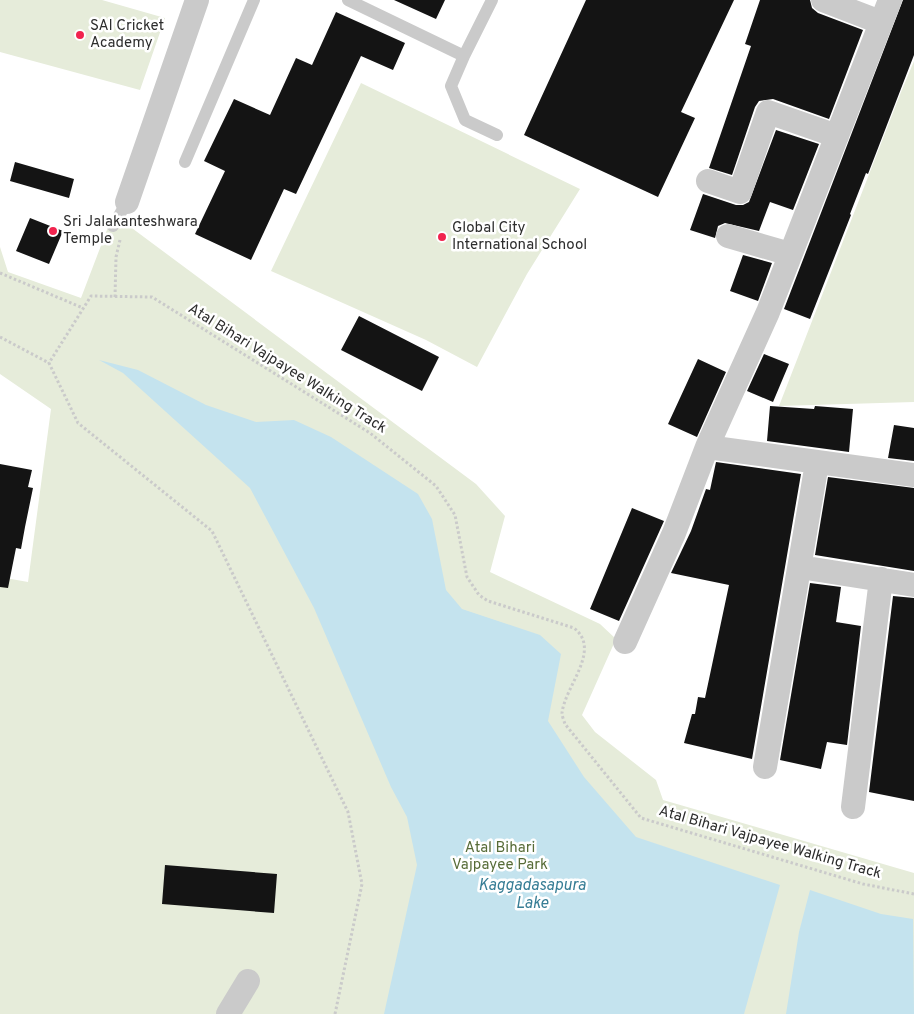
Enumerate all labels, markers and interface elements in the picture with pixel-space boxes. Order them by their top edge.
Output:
place label: SAI Cricket Academy [90,17,164,53]
marker: SAI Cricket Academy [74,29,86,41]
place label: Sri Jalakanteshwara Temple [63,213,198,249]
place label: Global City International School [452,219,587,255]
marker: Sri Jalakanteshwara Temple [47,225,59,237]
marker: Global City International School [436,231,448,243]
street label: Atal Bihari Vajpayee Walking Track [184,300,390,438]
street label: Atal Bihari Vajpayee Walking Track [656,802,884,884]
park label: Atal Bihari Vajpayee Park [452,839,548,875]
water label: Kaggadasapura Lake [478,876,587,914]

